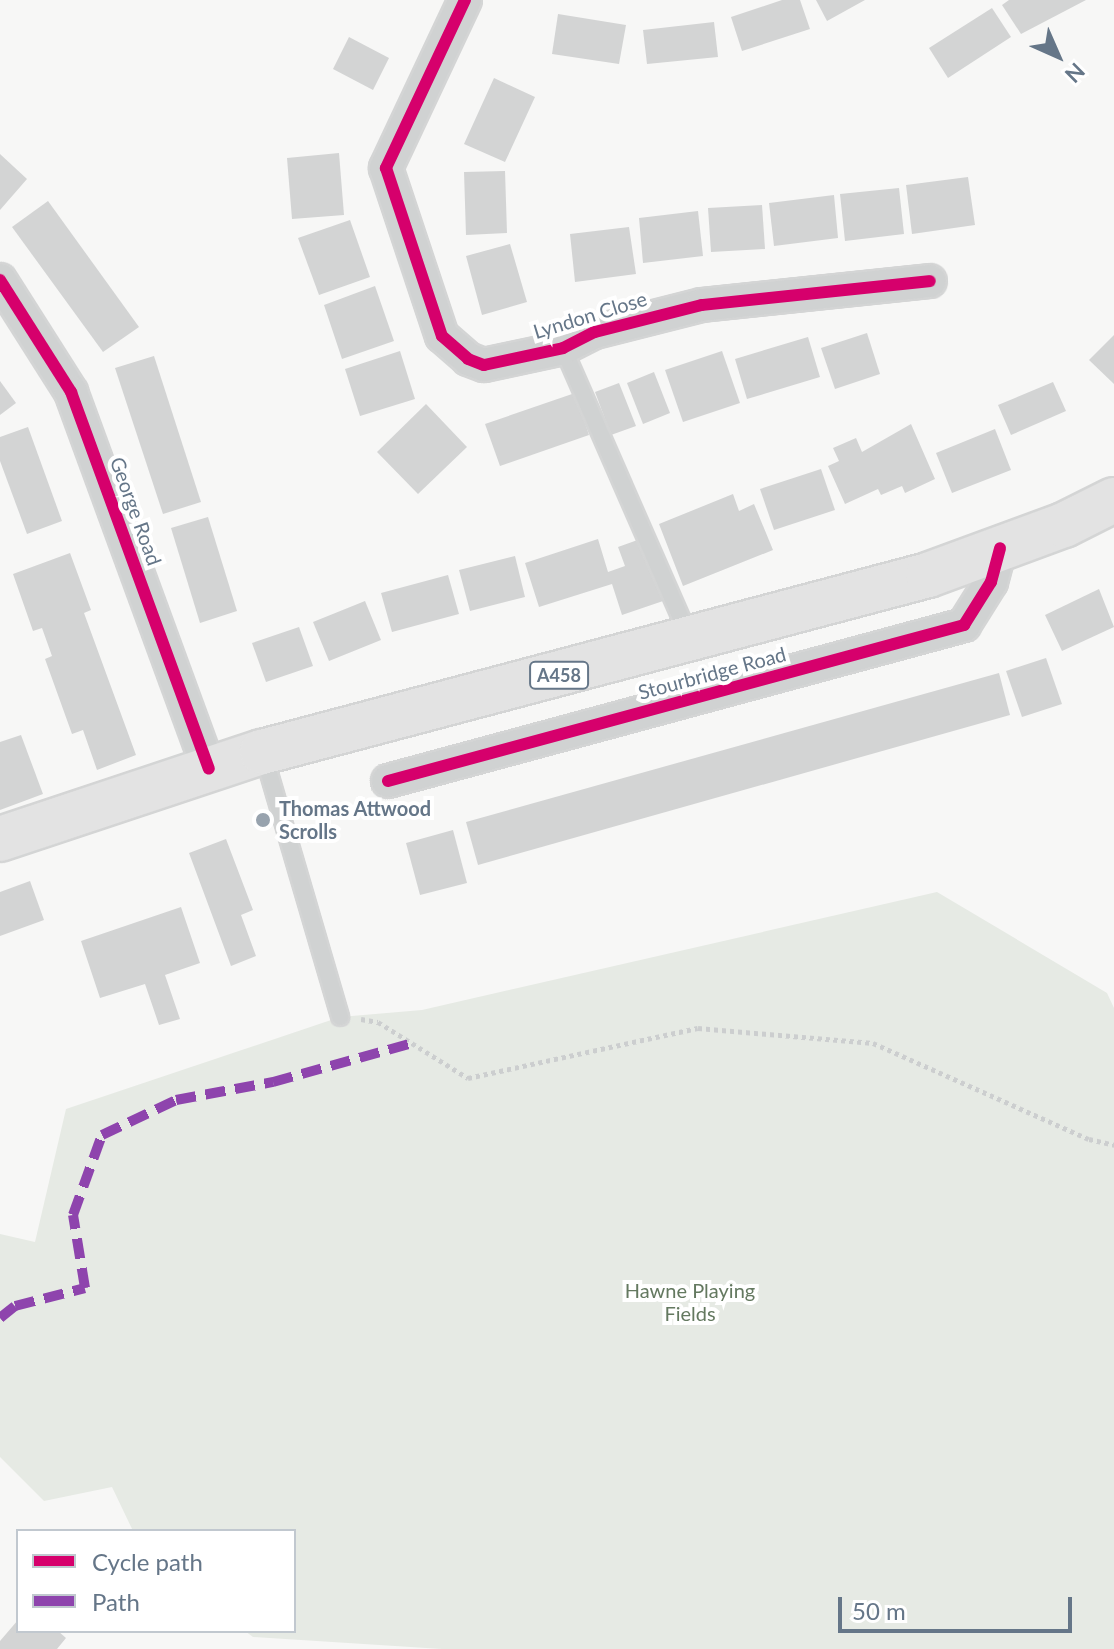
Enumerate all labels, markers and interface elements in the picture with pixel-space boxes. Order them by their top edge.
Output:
north arrow [1018,16,1098,96]
text: N [1060,58,1091,89]
street label: Lyndon Close [530,286,650,344]
street label: George Road [105,453,167,569]
street label: Stourbridge Road [635,642,789,704]
road number: A458 [529,661,589,689]
place label: Thomas Attwood Scrolls [279,796,432,843]
marker: Thomas Attwood Scrolls [254,811,272,829]
park label: Hawne Playing Fields [625,1279,755,1326]
legend [16,1529,296,1633]
text: Cycle path [92,1547,203,1576]
scale bar [842,1581,1076,1631]
text: Path [92,1587,140,1616]
text: 50 m [852,1596,906,1625]

